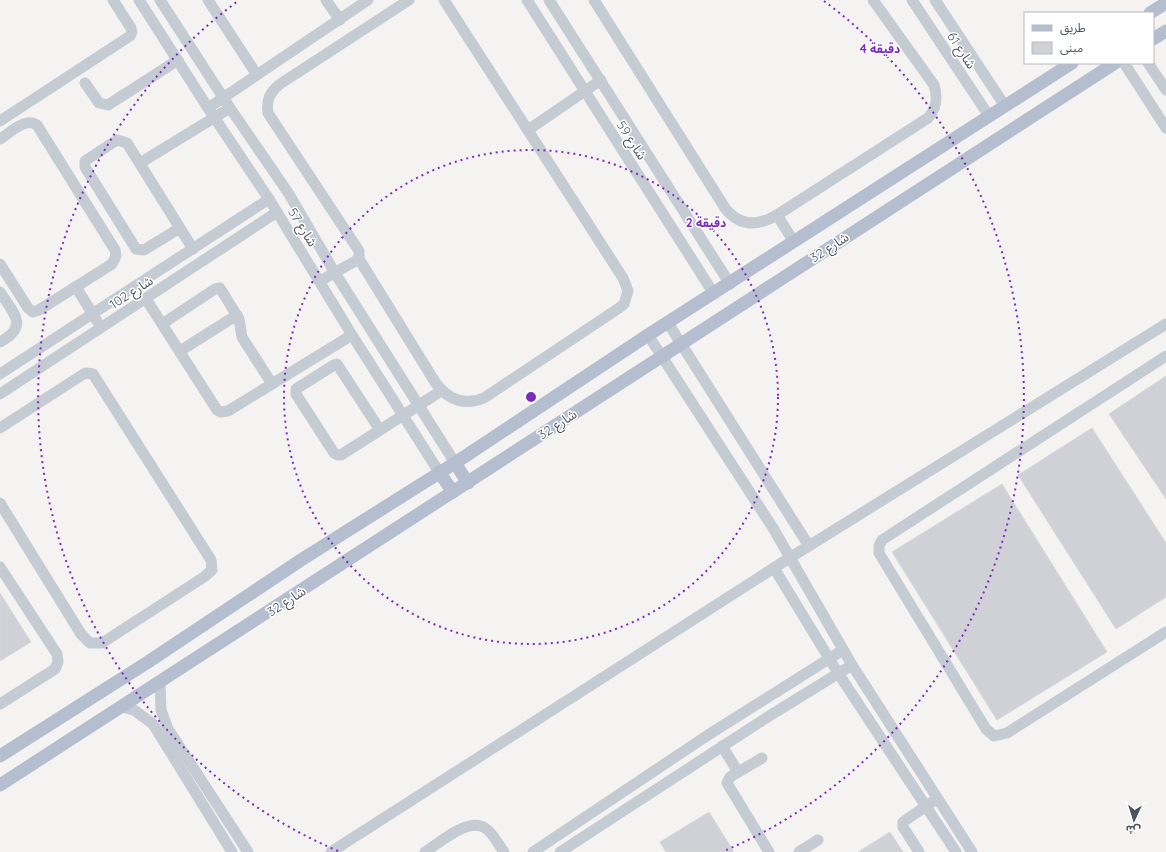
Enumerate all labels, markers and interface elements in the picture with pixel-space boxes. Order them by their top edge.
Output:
legend [1024,12,1154,64]
text: طريق [1060,20,1086,36]
street label: شارع 61 [942,29,980,73]
text: مبنى [1060,40,1083,55]
text: 4 دقيقة [860,41,900,56]
street label: شارع 59 [611,118,650,164]
street label: شارع 57 [282,205,321,251]
text: 2 دقيقة [686,215,726,230]
street label: شارع 32 [807,229,853,268]
street label: شارع 102 [106,272,157,314]
centre of rings [524,390,538,404]
street label: شارع 32 [535,406,581,445]
street label: شارع 32 [264,583,310,622]
north arrow [1114,800,1154,840]
text: ش [1125,822,1141,837]

